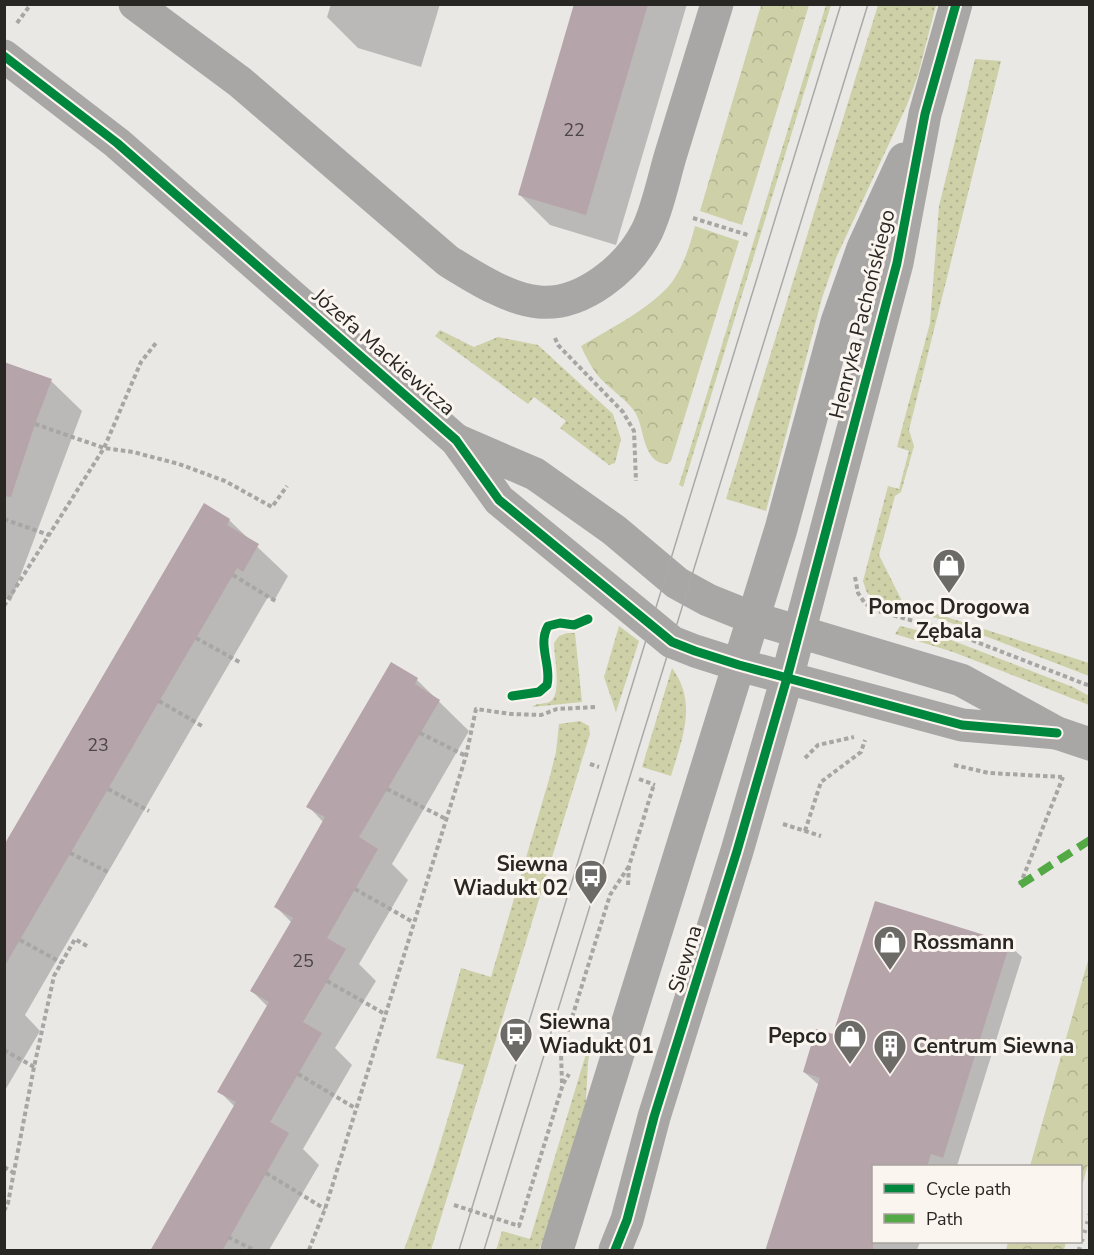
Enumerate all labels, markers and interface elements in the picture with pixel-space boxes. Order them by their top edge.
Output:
house number: 22 [563,118,585,142]
street label: Henryka Pachońskiego [822,206,902,422]
street label: Józefa Mackiewicza [306,282,461,422]
shop icon: Pomoc Drogowa Zębala [931,547,967,594]
place label: Pomoc Drogowa Zębala [868,593,1030,645]
house number: 23 [87,733,109,757]
place label: Siewna Wiadukt 02 [453,850,568,902]
bus stop icon: Siewna Wiadukt 02 [573,858,609,905]
street label: Siewna [661,922,709,996]
shop icon: Rossmann [872,924,908,971]
place label: Rossmann [913,928,1014,956]
house number: 25 [292,949,314,973]
place label: Siewna Wiadukt 01 [539,1008,654,1060]
bus stop icon: Siewna Wiadukt 01 [498,1016,534,1063]
shop icon: Pepco [832,1018,868,1065]
place label: Pepco [768,1022,827,1050]
building icon: Centrum Siewna [872,1028,908,1075]
place label: Centrum Siewna [913,1032,1074,1060]
legend [872,1165,1082,1243]
text: Cycle path [926,1177,1011,1201]
text: Path [926,1207,963,1231]

